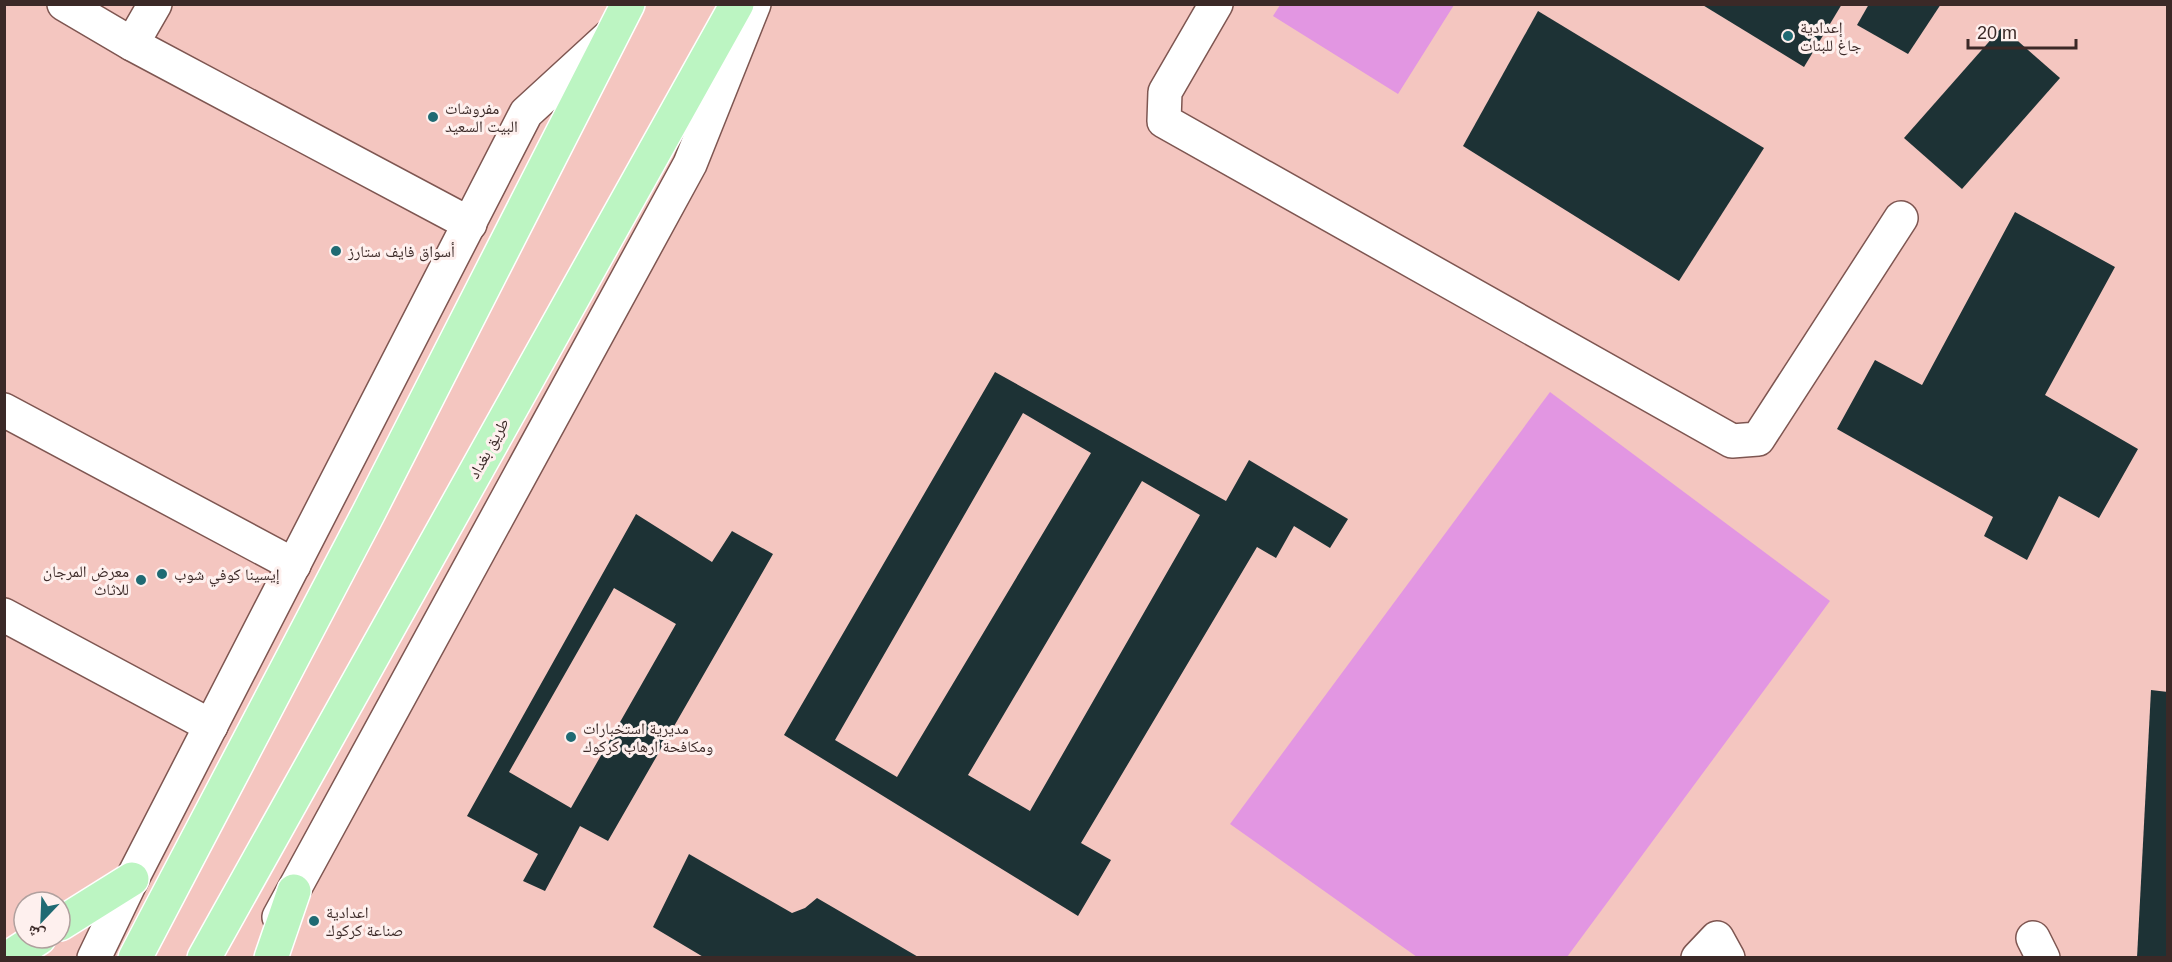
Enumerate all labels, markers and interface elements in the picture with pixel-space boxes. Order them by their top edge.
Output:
scale bar [1968,12,2076,50]
place label: إعدادية جاغ للبنات [1800,19,1861,56]
text: 20 m [1977,23,2017,43]
marker: إعدادية جاغ للبنات [1781,29,1795,43]
place label: مفروشات البيت السعيد [445,100,518,135]
marker: مفروشات البيت السعيد [426,110,440,124]
place label: أسواق فايف ستارز [347,242,455,262]
marker: أسواق فايف ستارز [329,244,343,258]
street label: طريق بغداد [465,415,514,482]
place label: معرض المرجان للاثاث [43,563,129,598]
place label: إيسينا كوفي شوب [174,566,280,587]
marker: إيسينا كوفي شوب [155,567,169,581]
marker: معرض المرجان للاثاث [134,573,148,587]
place label: مديرية استخبارات ومكافحة ارهاب كركوك [583,720,713,756]
marker: مديرية استخبارات ومكافحة ارهاب كركوك [564,730,578,744]
north arrow [12,890,72,950]
place label: اعدادية صناعة كركوك [326,904,403,940]
marker: اعدادية صناعة كركوك [307,914,321,928]
text: ش [25,921,48,944]

